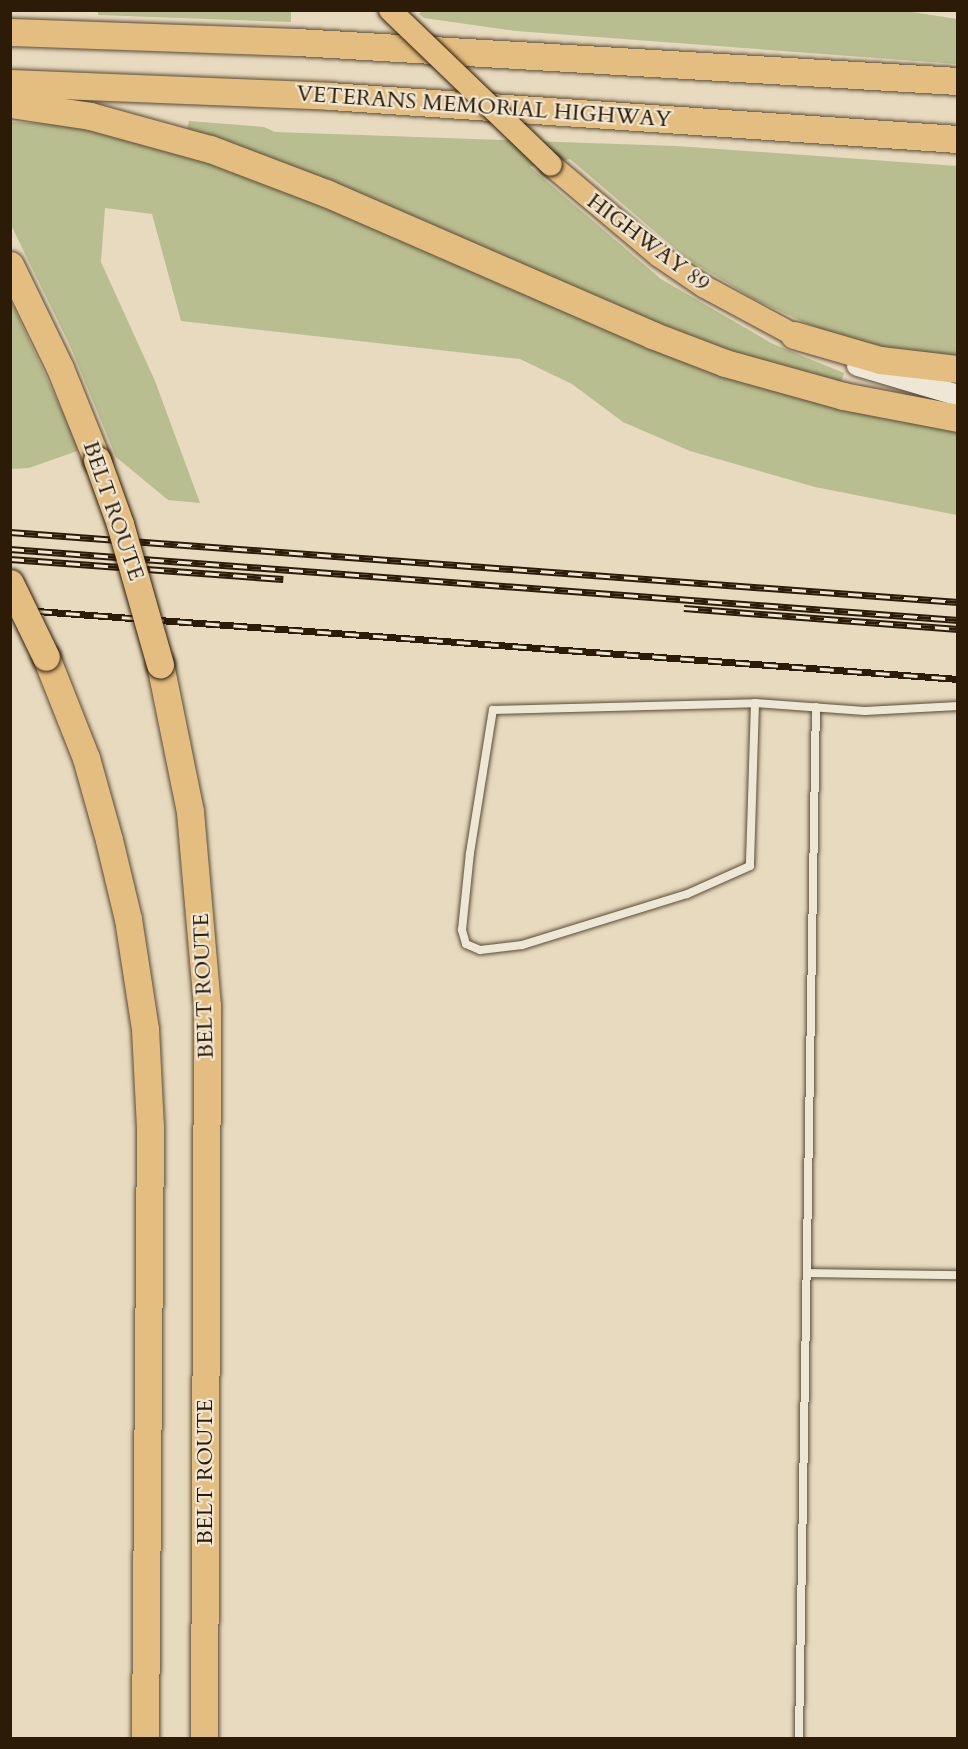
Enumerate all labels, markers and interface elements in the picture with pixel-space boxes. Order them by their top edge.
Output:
street label: VETERANS MEMORIAL HIGHWAY [296,81,672,133]
street label: HIGHWAY 89 [582,188,714,298]
street label: BELT ROUTE [77,438,149,584]
street label: BELT ROUTE [188,913,220,1059]
street label: BELT ROUTE [193,1399,219,1545]

